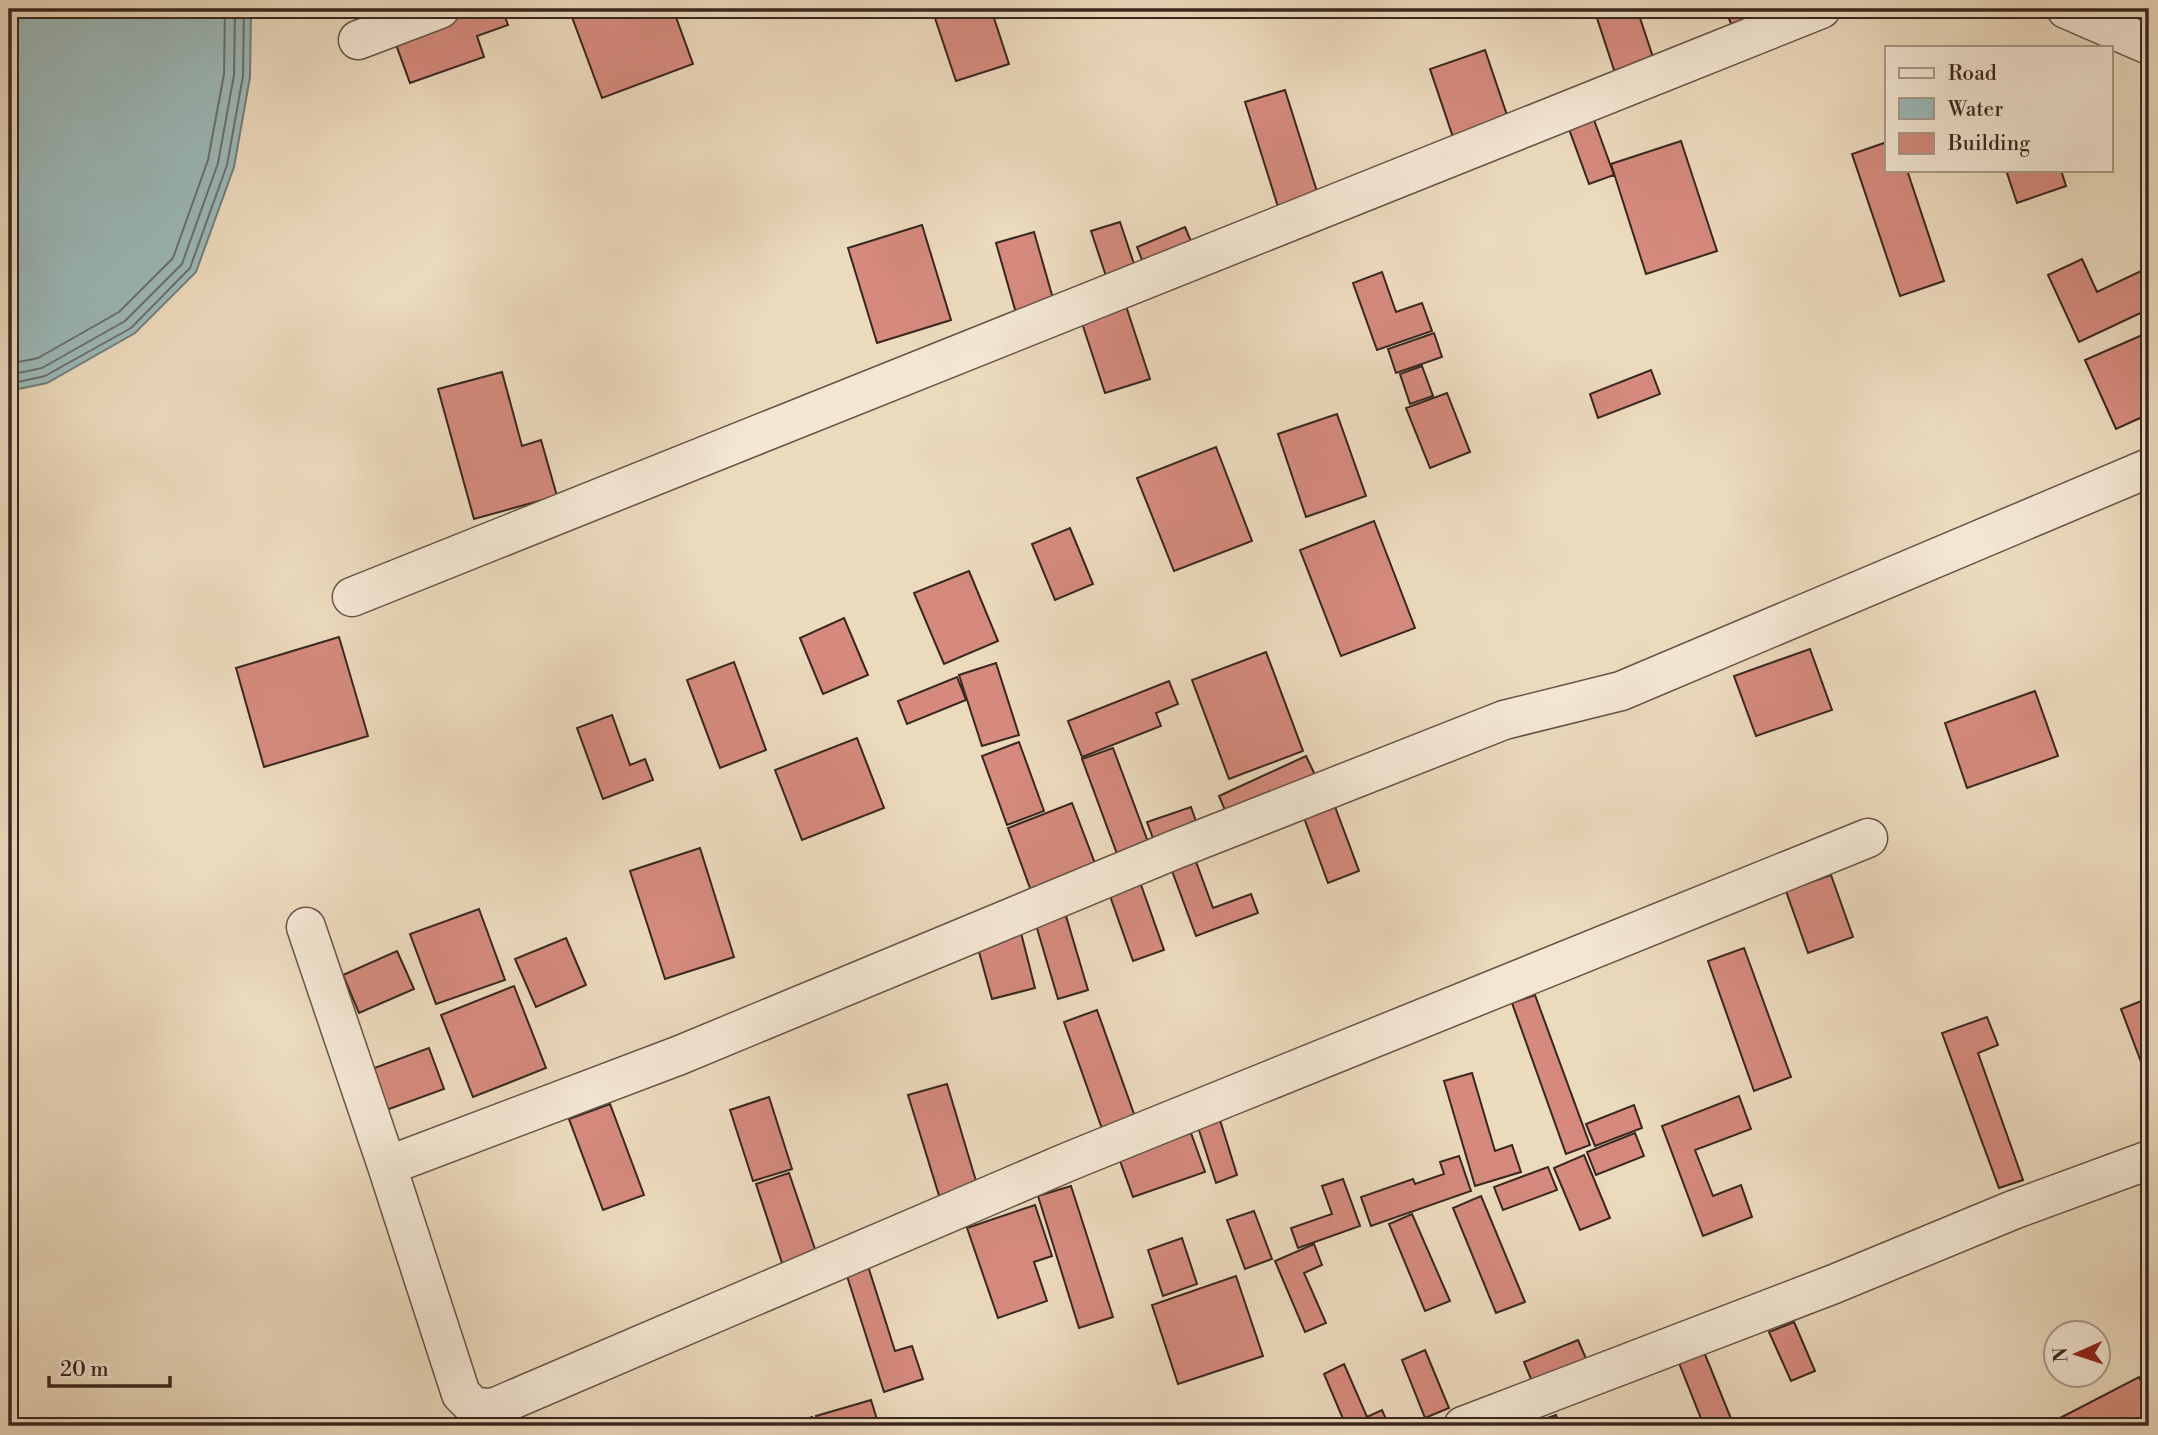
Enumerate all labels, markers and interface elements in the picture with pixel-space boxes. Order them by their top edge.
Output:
legend [1885,46,2112,172]
text: Road [1948,61,1997,87]
text: Water [1947,97,2003,123]
text: Building [1947,131,2030,157]
north arrow [2042,1320,2112,1390]
scale bar [49,1344,170,1388]
text: N [2049,1347,2073,1363]
text: 20 m [60,1357,109,1383]

